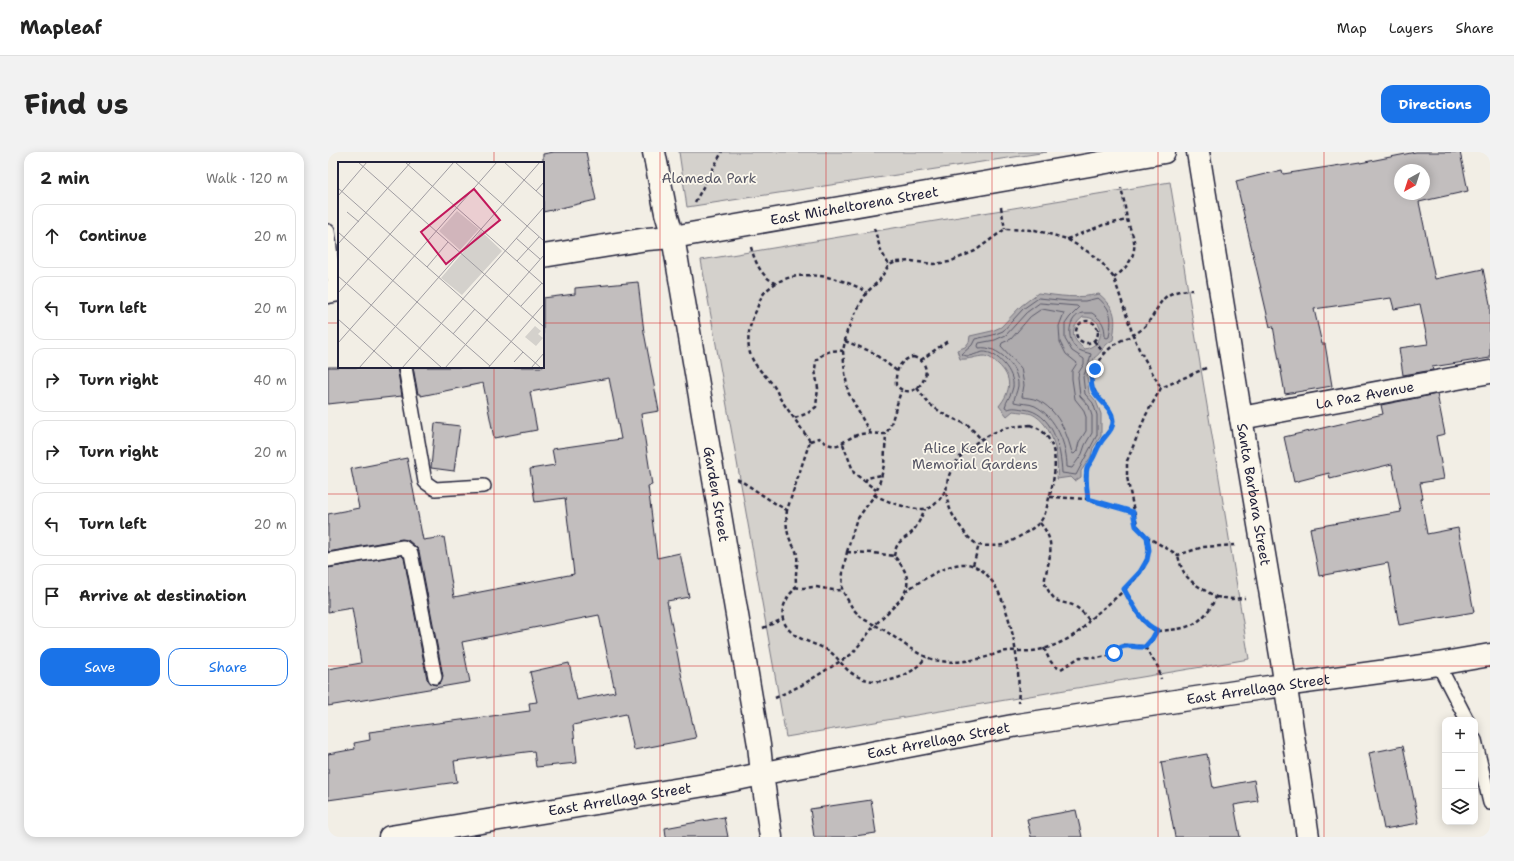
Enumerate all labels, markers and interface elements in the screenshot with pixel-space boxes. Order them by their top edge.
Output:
text: Mapleaf [20,15,102,40]
text: Map [1337,19,1367,37]
text: Layers [1389,19,1433,37]
text: Share [1455,19,1494,37]
text: Find us [24,85,129,123]
button: Directions [1381,85,1490,123]
inset map [338,162,544,368]
north arrow [1394,164,1430,200]
text: 2 min [40,167,90,189]
park label: Alameda Park [661,169,757,187]
text: Walk · 120 m [206,170,288,187]
street label: East Micheltorena Street [769,182,940,229]
icon: ahead [41,225,63,247]
text: Continue [79,226,147,246]
text: 20 m [254,228,287,245]
icon: left [41,297,63,319]
text: Turn left [79,298,147,318]
text: 20 m [254,300,287,317]
route end [1086,360,1104,378]
icon: right [41,369,63,391]
text: Turn right [79,370,159,390]
text: 40 m [253,372,287,389]
street label: La Paz Avenue [1314,377,1416,413]
street label: Santa Barbara Street [1233,422,1275,567]
park label: Alice Keck Park Memorial Gardens [912,439,1038,473]
icon: right [41,441,63,463]
text: Turn right [79,442,159,462]
text: 20 m [254,444,287,461]
street label: Garden Street [700,445,733,543]
icon: left [41,513,63,535]
text: Turn left [79,514,147,534]
text: 20 m [254,516,287,533]
icon: arrive [41,585,63,607]
text: Arrive at destination [79,586,247,606]
route start [1105,644,1123,662]
button: Save [40,648,160,686]
button: Share [168,648,288,686]
street label: East Arrellaga Street [1185,670,1331,708]
map controls [1442,717,1478,825]
button: + [1442,717,1478,753]
street label: East Arrellaga Street [866,718,1011,763]
button: − [1442,753,1478,789]
street label: East Arrellaga Street [547,778,693,820]
button: layers [1442,789,1478,825]

